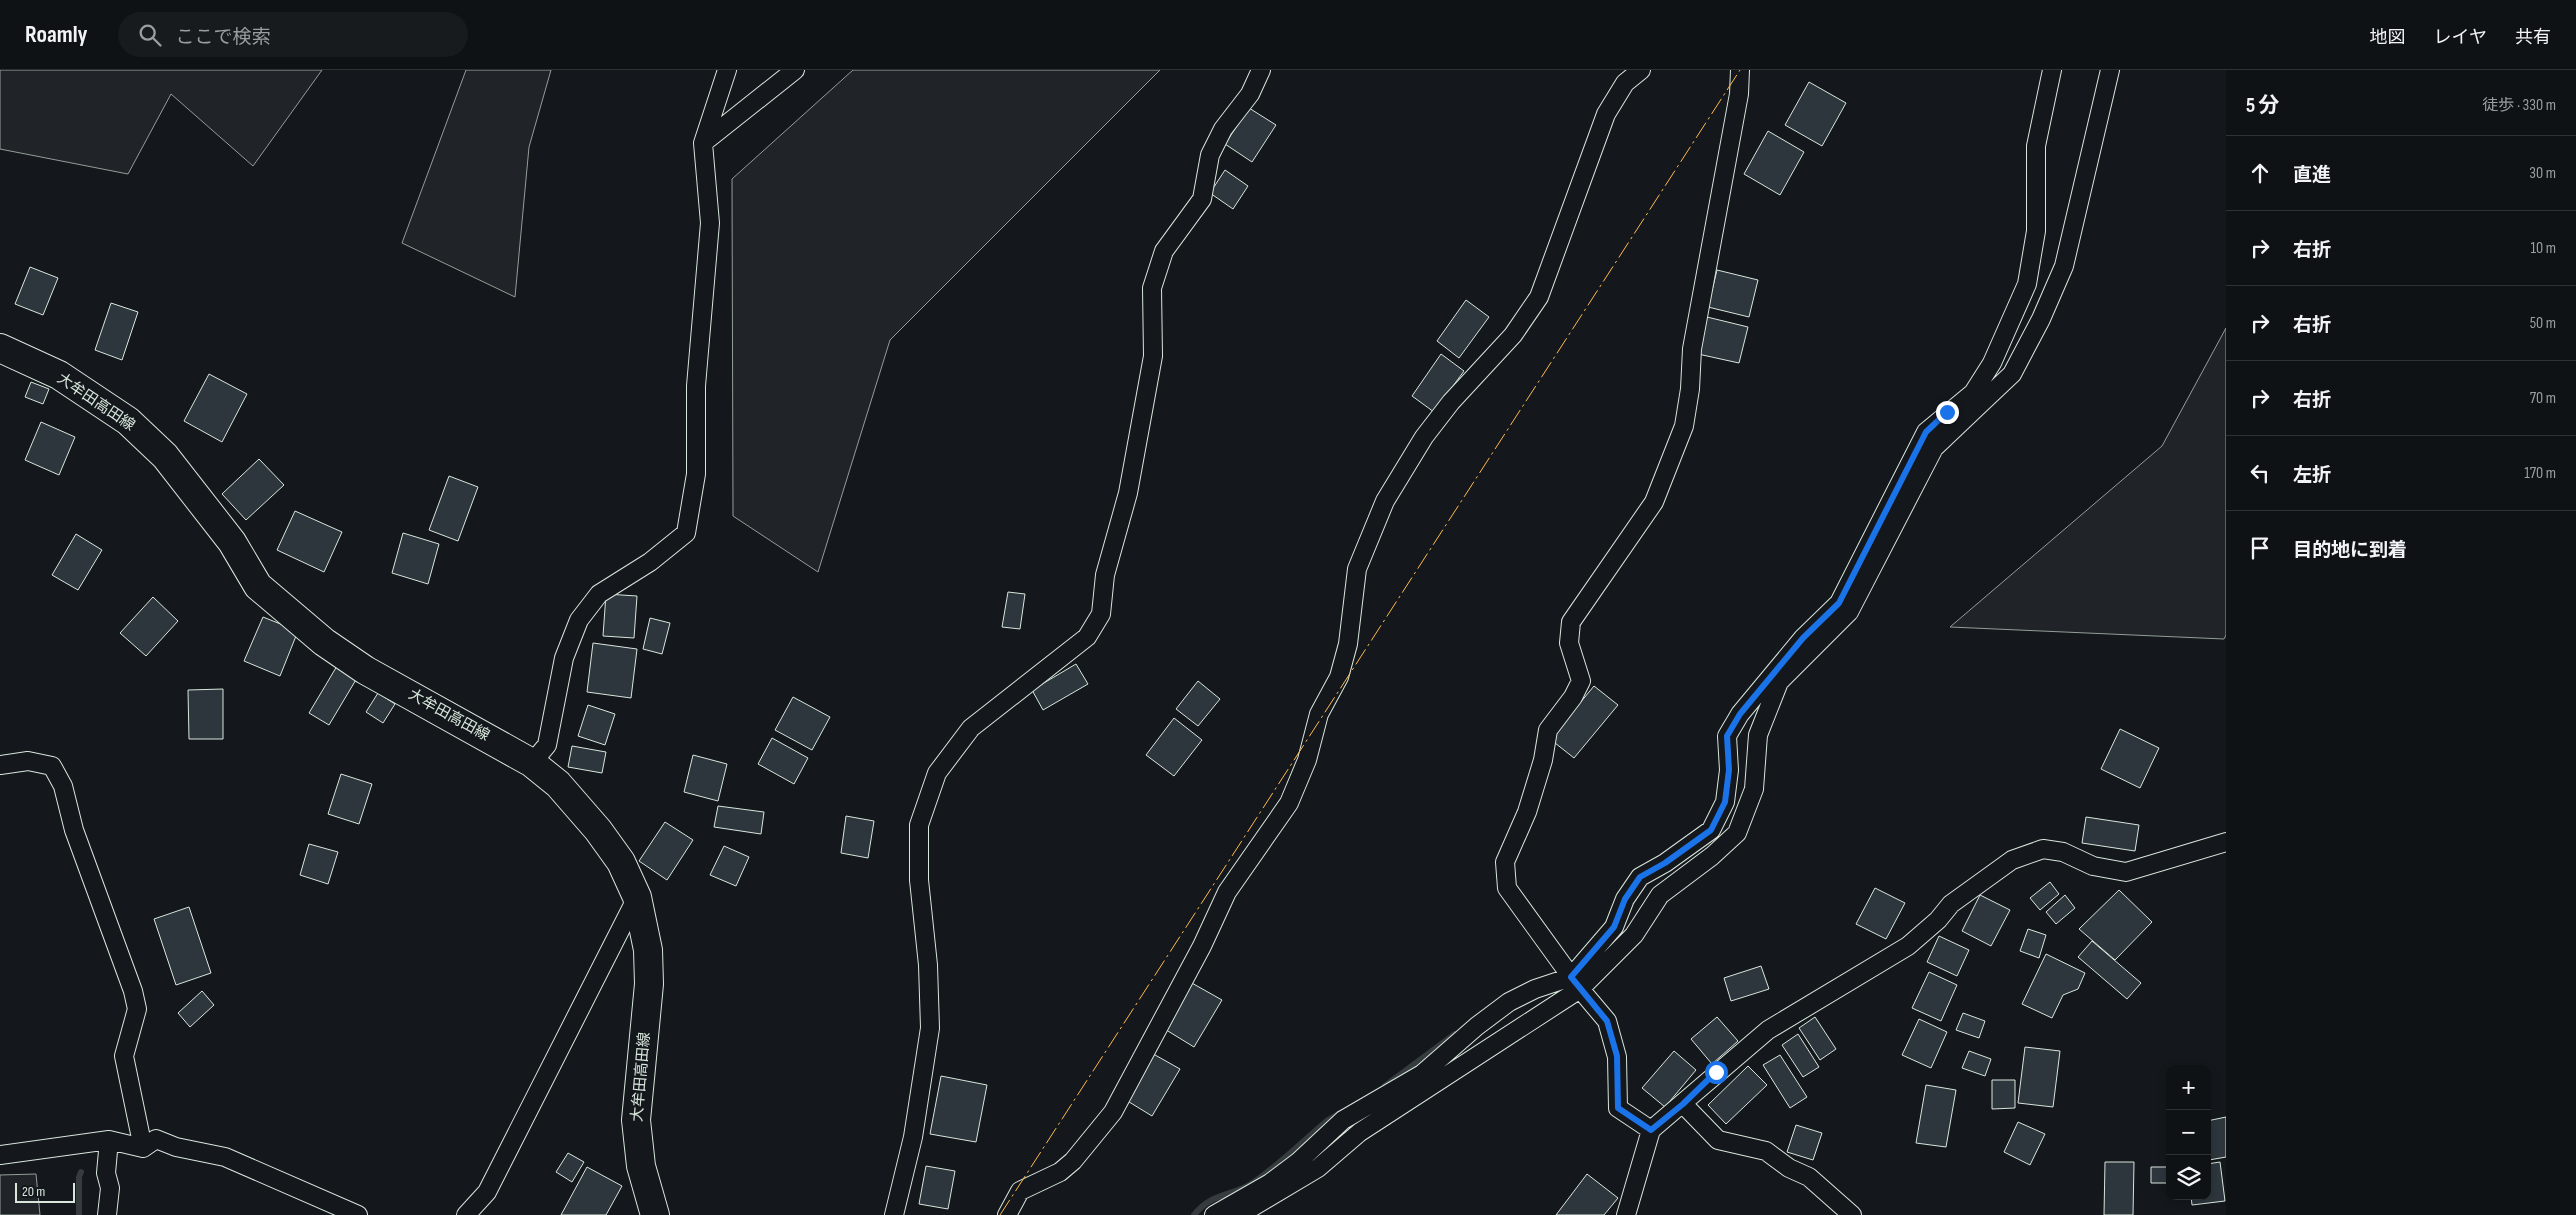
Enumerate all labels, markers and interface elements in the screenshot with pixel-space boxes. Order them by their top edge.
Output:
search box [118,12,468,57]
text: Roamly [25,20,88,49]
icon: search [136,21,164,49]
text: ここで検索 [176,26,271,49]
text: 地図 [2370,27,2406,48]
text: レイヤ [2434,27,2487,48]
text: 共有 [2515,27,2551,48]
text: 5 分 [2246,93,2280,118]
text: 徒歩 · 330 m [2482,96,2556,115]
icon: ahead [2246,159,2274,187]
text: 直進 [2293,164,2331,187]
text: 30 m [2529,164,2556,183]
icon: right [2246,234,2274,262]
text: 右折 [2293,239,2331,262]
text: 10 m [2530,239,2556,258]
icon: right [2246,309,2274,337]
text: 右折 [2293,314,2331,337]
text: 50 m [2530,314,2556,333]
street label: 大牟田高田線 [53,369,139,435]
icon: right [2246,384,2274,412]
text: 右折 [2293,389,2331,412]
text: 70 m [2530,389,2556,408]
route end [1936,401,1959,424]
icon: left [2246,459,2274,487]
text: 左折 [2293,464,2331,487]
text: 170 m [2524,464,2556,483]
icon: arrive [2246,534,2274,562]
text: 目的地に到着 [2293,539,2407,562]
street label: 大牟田高田線 [405,685,493,745]
street label: 大牟田高田線 [628,1031,654,1123]
route start [1705,1061,1728,1084]
map controls [2166,1065,2211,1200]
button: + [2166,1065,2211,1110]
button: − [2166,1110,2211,1155]
button: layers [2166,1155,2211,1200]
scale bar [15,1180,75,1203]
text: 20 m [22,1183,45,1200]

